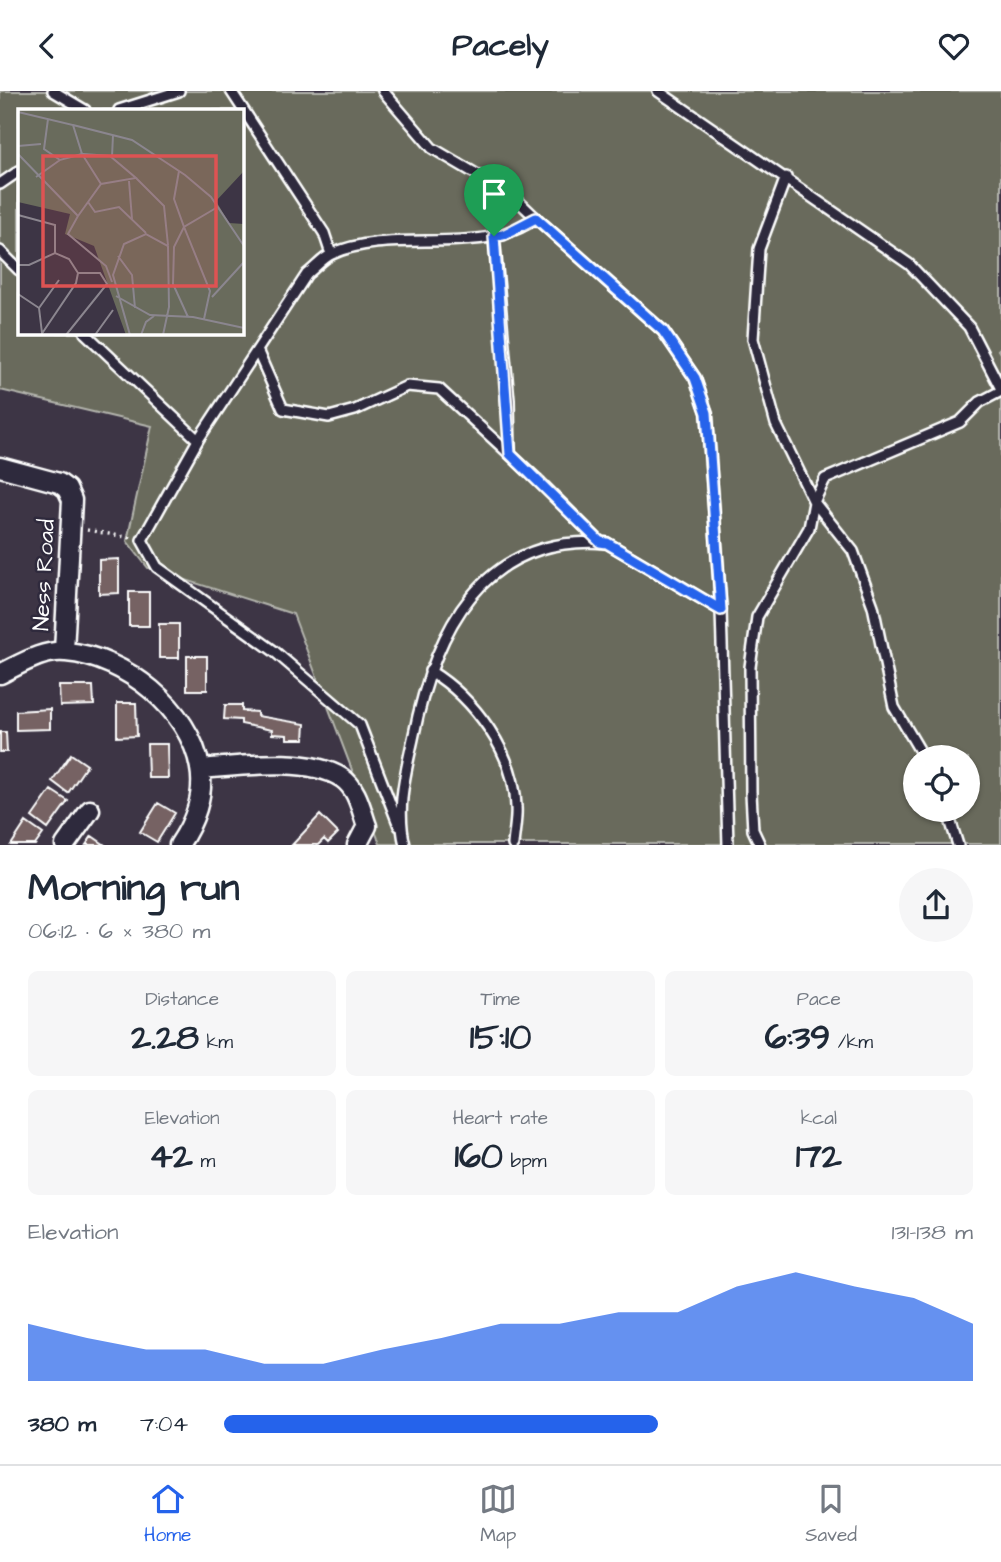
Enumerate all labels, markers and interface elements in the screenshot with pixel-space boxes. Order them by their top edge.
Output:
text: Pacely [452,23,549,68]
icon: back [28,27,66,65]
icon: heart [935,27,973,65]
inset map [18,109,243,334]
pin [464,164,524,236]
icon: arrive [475,175,513,213]
street label: Ness Road [25,518,63,632]
map controls [903,745,980,822]
button: locate [903,745,980,822]
text: Morning run [28,863,240,915]
button: share [899,868,973,942]
text: 06:12 · 6 × 380 m [28,915,210,947]
text: Distance [145,986,219,1013]
text: Time [481,986,520,1013]
text: Pace [797,986,841,1013]
text: 2.28 [131,1013,199,1062]
text: 15:10 [470,1013,531,1062]
text: 6:39 [765,1013,830,1062]
text: km [199,1029,233,1056]
text: /km [830,1029,873,1056]
text: Elevation [145,1105,220,1132]
text: Heart rate [453,1105,548,1132]
text: kcal [801,1105,837,1132]
text: 42 [149,1132,193,1181]
text: 160 [454,1132,503,1181]
text: 172 [796,1132,842,1181]
text: m [193,1148,215,1175]
text: bpm [503,1148,547,1175]
text: Elevation [28,1216,119,1248]
text: 131–138 m [892,1216,973,1248]
text: 380 m [28,1408,96,1440]
text: 7:04 [140,1408,188,1440]
tab: Home [144,1480,191,1549]
tab: Map [479,1480,517,1549]
tab: Saved [805,1480,857,1549]

